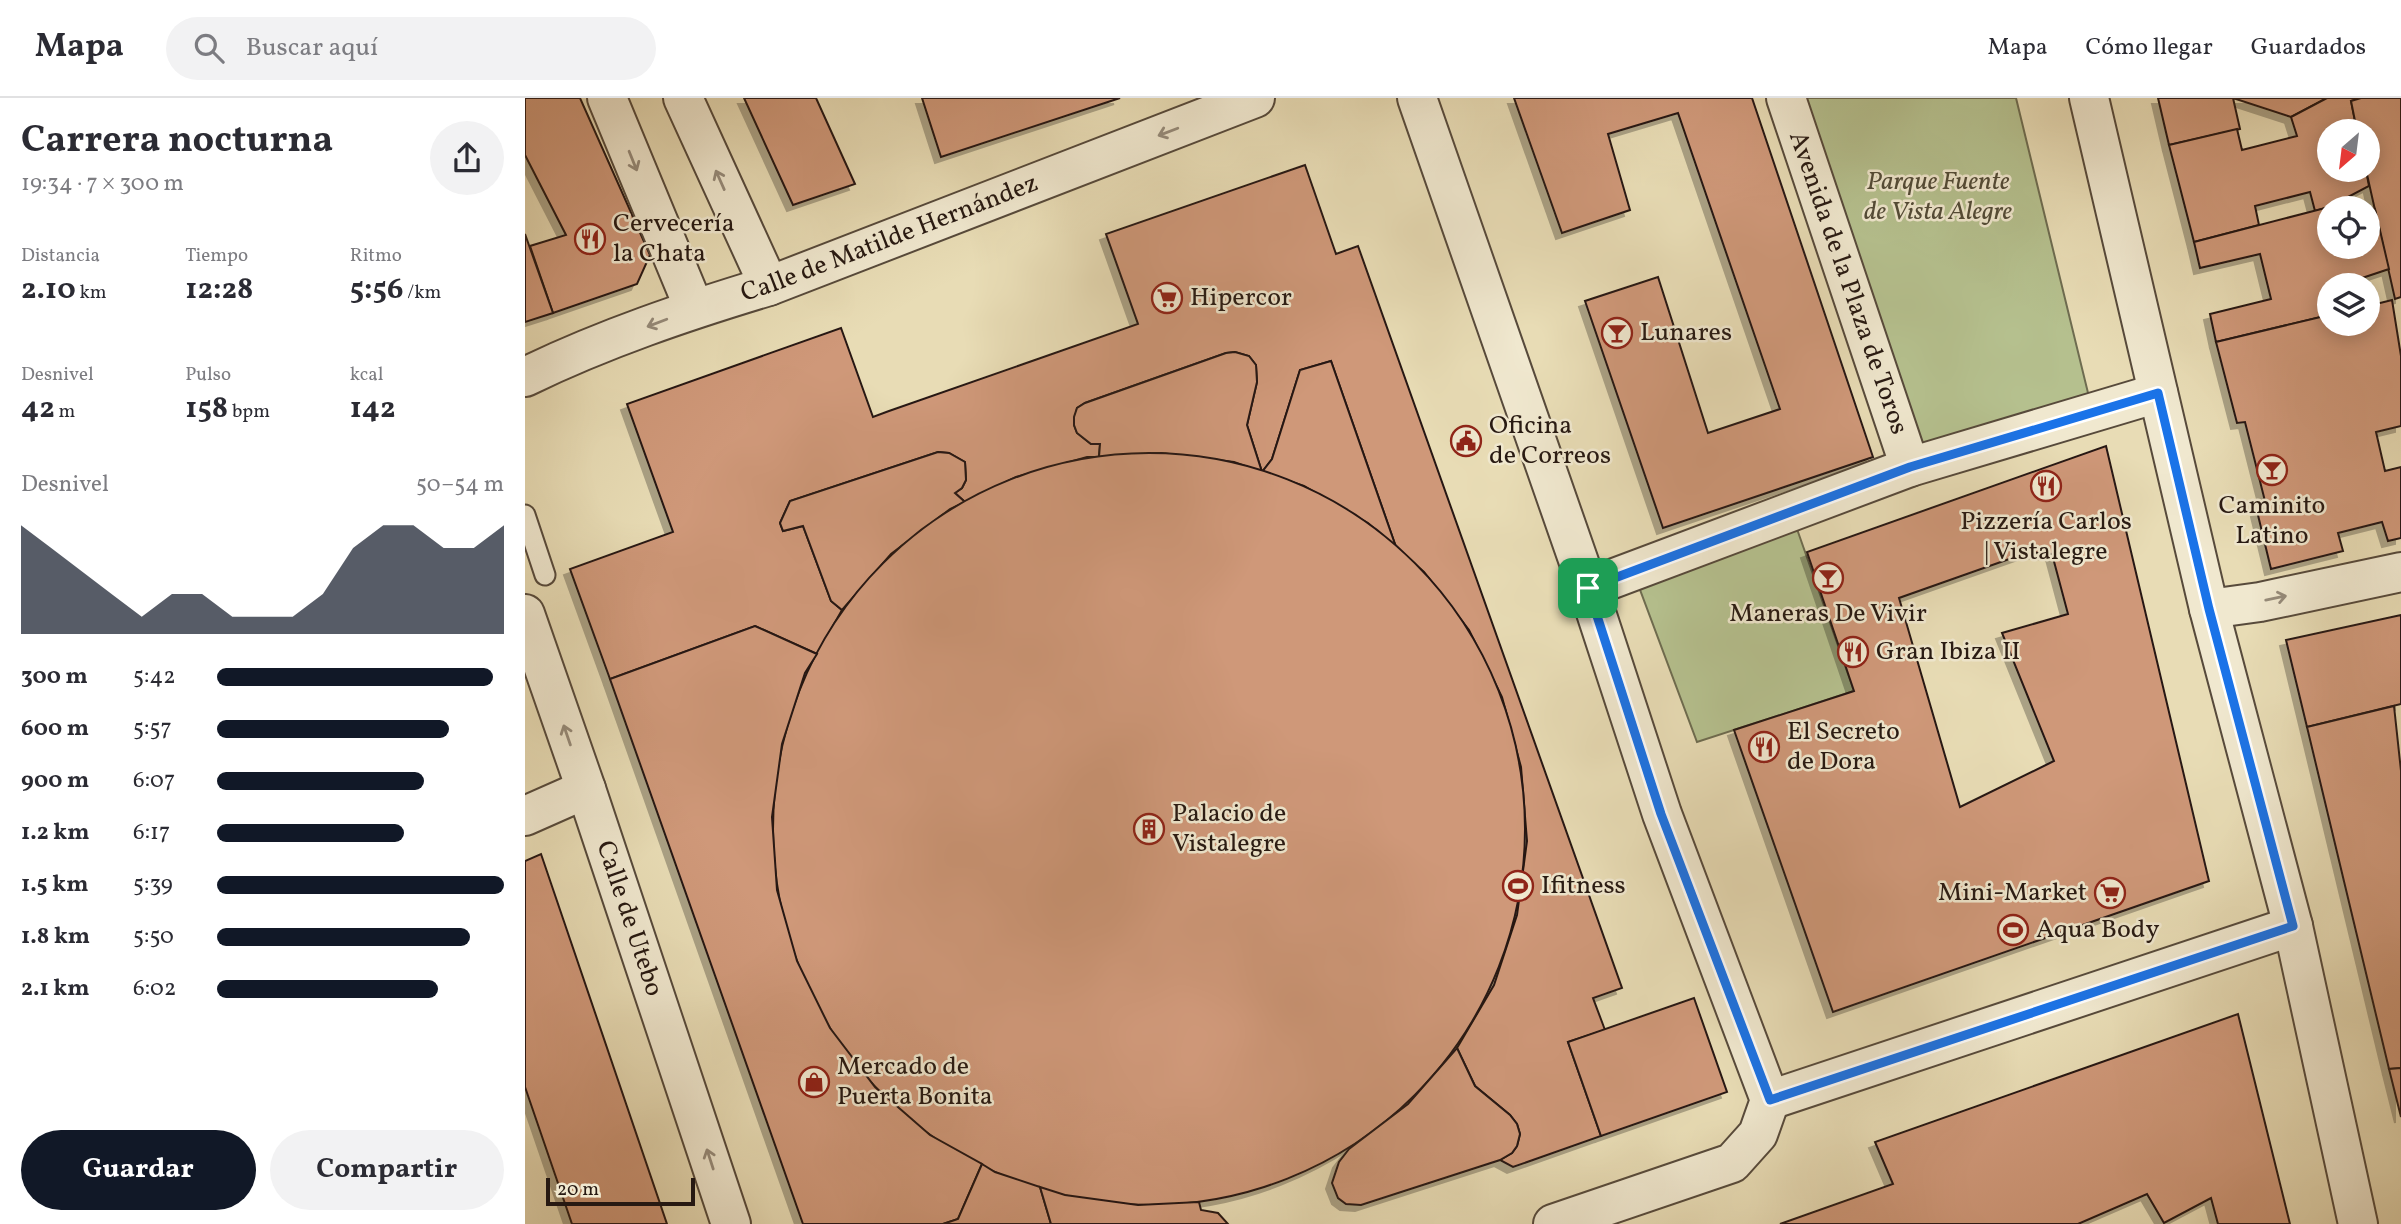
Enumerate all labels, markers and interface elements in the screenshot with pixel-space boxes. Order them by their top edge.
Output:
search box [166,17,656,80]
text: Mapa [35,25,124,71]
icon: search [190,29,228,67]
text: Buscar aquí [246,30,378,66]
text: Mapa [1988,31,2048,65]
text: Cómo llegar [2086,31,2213,65]
text: Guardados [2251,31,2366,65]
text: Carrera nocturna [21,115,333,168]
north arrow [2317,119,2380,182]
map controls [2317,119,2380,336]
button: share [430,121,504,195]
one-way arrow [1158,126,1180,139]
street label: Avenida de la Plaza de Toros [1779,127,1917,439]
one-way arrow [627,150,640,171]
park label: Parque Fuente de Vista Alegre [1864,164,2012,230]
street label: Calle de Matilde Hernández [736,166,1043,312]
text: 19:34 · 7 × 300 m [21,168,184,200]
one-way arrow [713,169,726,190]
button: locate [2317,196,2380,259]
place label: Cervecería la Chata [613,206,735,272]
restaurant icon: Cervecería la Chata [573,222,607,256]
text: Distancia [21,243,100,269]
text: Tiempo [185,243,248,269]
text: Ritmo [350,243,402,269]
text: 2.10 [21,269,76,311]
text: 12:28 [185,269,253,311]
text: 5:56 [350,269,404,311]
button: layers [2317,273,2380,336]
text: km [76,280,107,306]
text: /km [404,280,441,306]
place label: Hipercor [1190,280,1292,316]
supermarket icon: Hipercor [1150,281,1184,315]
place label: Lunares [1640,315,1732,351]
bar icon: Lunares [1600,316,1634,350]
one-way arrow [647,317,669,330]
text: Desnivel [21,362,94,388]
text: Pulso [185,362,231,388]
text: kcal [350,362,383,388]
text: 42 [21,388,55,430]
text: 158 [185,388,228,430]
text: 142 [350,388,396,430]
text: m [55,399,75,425]
text: bpm [228,399,270,425]
place label: Oficina de Correos [1489,408,1611,474]
public building icon: Oficina de Correos [1449,424,1483,458]
bar icon: Caminito Latino [2255,453,2289,487]
text: Desnivel [21,469,109,501]
text: 50–54 m [416,469,504,501]
restaurant icon: Pizzería Carlos | Vistalegre [2029,469,2063,503]
place label: Caminito Latino [2219,488,2325,554]
place label: Pizzería Carlos | Vistalegre [1960,504,2132,570]
pin [1558,558,1618,618]
bar icon: Maneras De Vivir [1811,561,1845,595]
icon: arrive [1569,569,1607,607]
one-way arrow [2264,591,2287,605]
place label: Maneras De Vivir [1729,596,1927,632]
place label: Gran Ibiza II [1876,634,2020,670]
restaurant icon: Gran Ibiza II [1836,635,1870,669]
text: 300 m [21,661,88,693]
text: 5:42 [133,661,176,693]
text: 600 m [21,713,89,745]
text: 5:57 [133,713,172,745]
place label: El Secreto de Dora [1787,714,1900,780]
one-way arrow [560,724,572,746]
restaurant icon: El Secreto de Dora [1747,730,1781,764]
text: 900 m [21,765,89,797]
text: 6:07 [133,765,175,797]
place label: Palacio de Vistalegre [1172,796,1286,862]
building icon: Palacio de Vistalegre [1132,812,1166,846]
text: 1.2 km [21,817,90,849]
text: 6:17 [133,817,170,849]
street label: Calle de Utebo [587,836,672,1001]
place label: Ifitness [1541,868,1626,904]
text: 1.5 km [21,869,88,901]
text: 5:39 [133,869,173,901]
sports icon: Ifitness [1501,869,1535,903]
place label: Mini-Market [1938,875,2087,911]
supermarket icon: Mini-Market [2093,876,2127,910]
place label: Aqua Body [2036,912,2160,948]
sports icon: Aqua Body [1996,913,2030,947]
text: 1.8 km [21,921,90,953]
text: 5:50 [133,921,174,953]
text: 2.1 km [21,973,90,1005]
text: 6:02 [133,973,176,1005]
place label: Mercado de Puerta Bonita [837,1049,993,1115]
shop icon: Mercado de Puerta Bonita [797,1065,831,1099]
button: Guardar [21,1130,256,1210]
button: Compartir [270,1130,504,1210]
one-way arrow [703,1149,715,1171]
scale bar [546,1175,695,1207]
text: 20 m [557,1177,599,1203]

